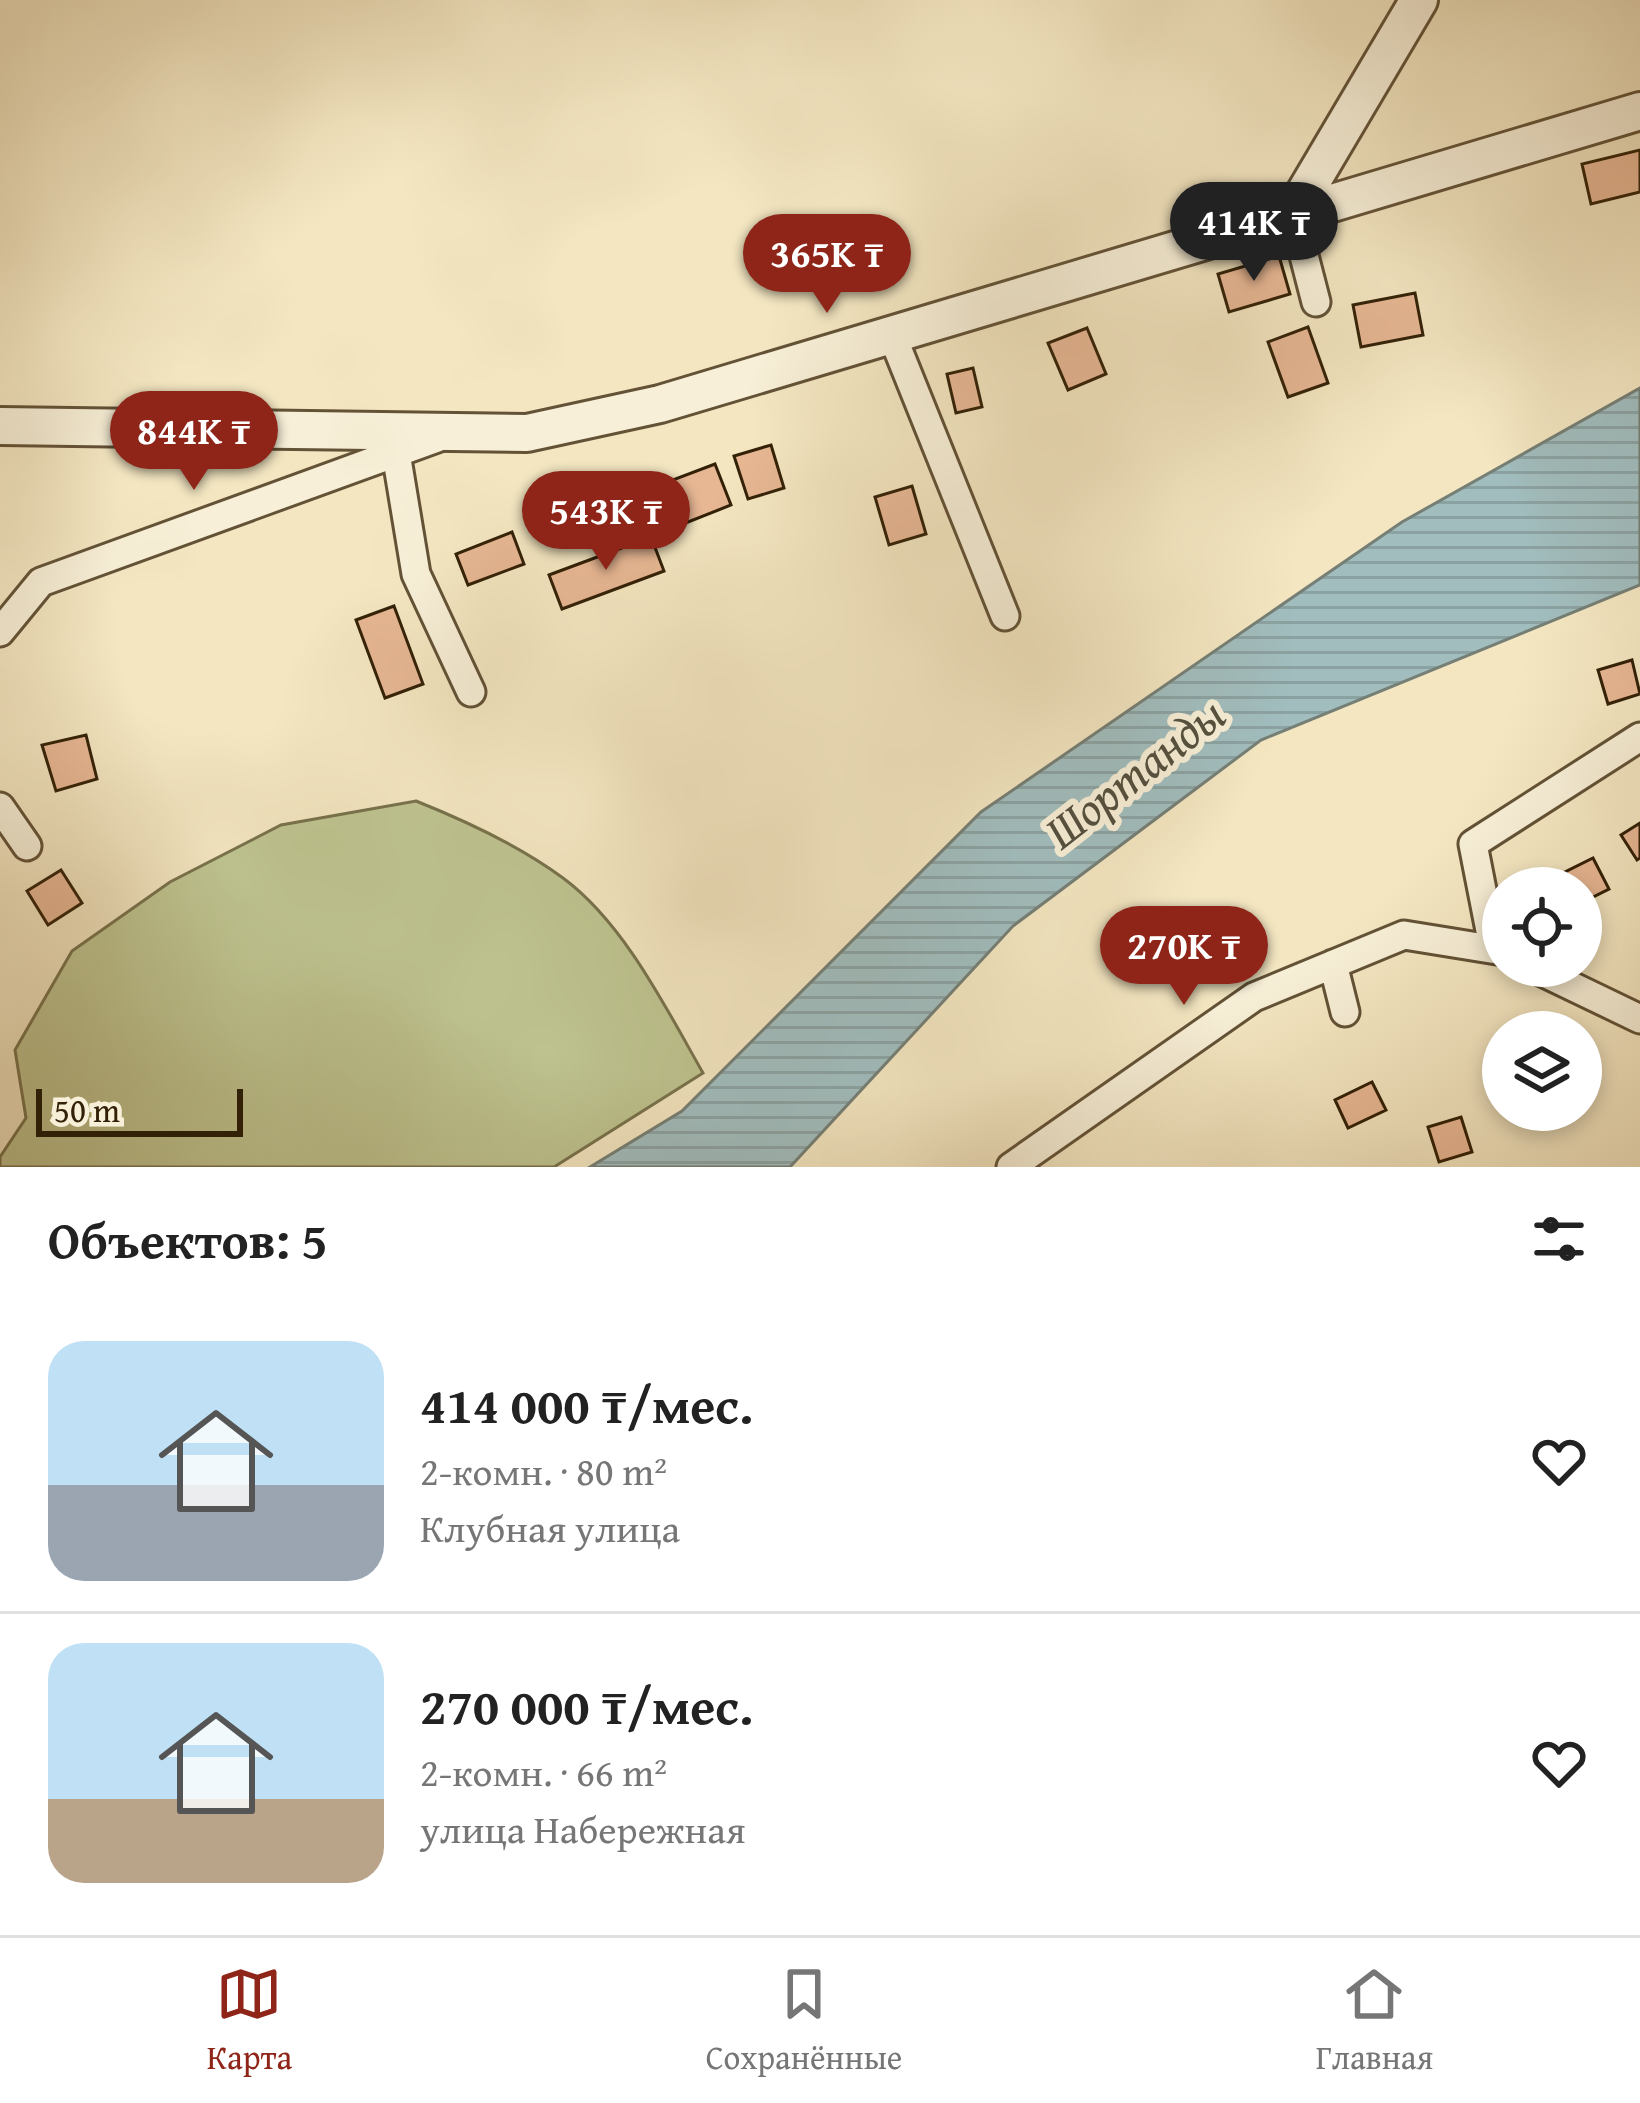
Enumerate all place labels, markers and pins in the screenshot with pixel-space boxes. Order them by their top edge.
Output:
pin: 414K ₸ [1156,182,1352,284]
pin: 365K ₸ [729,214,925,316]
pin: 844K ₸ [96,391,292,493]
pin: 543K ₸ [508,471,704,573]
pin: 270K ₸ [1086,906,1282,1008]

